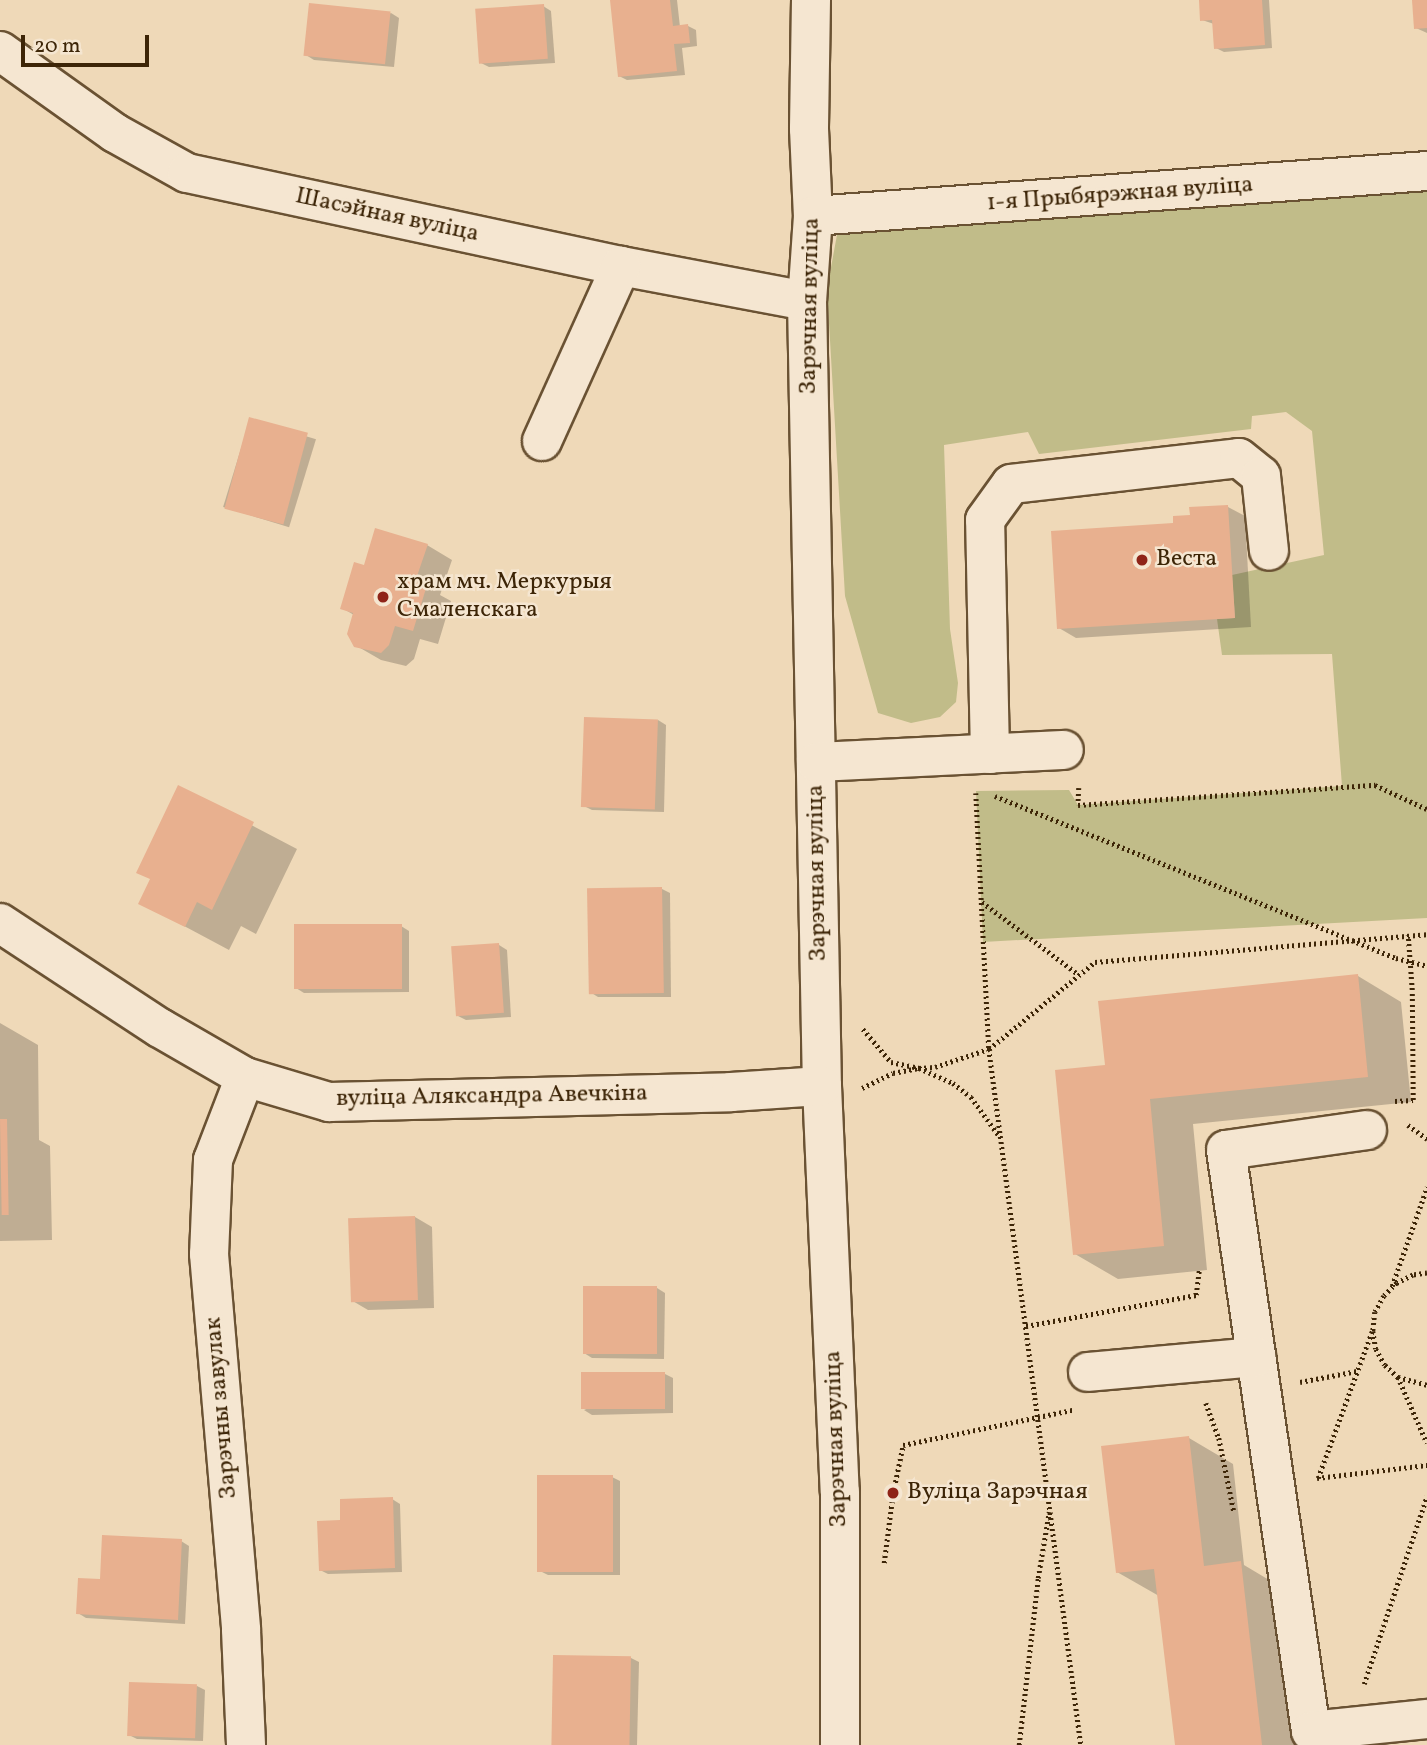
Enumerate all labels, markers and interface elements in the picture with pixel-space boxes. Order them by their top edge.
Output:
scale bar [24,21,152,65]
text: 20 m [34,32,80,61]
street label: 1-я Прыбярэжная вуліца [986,171,1254,219]
street label: Шасэйная вуліца [293,182,481,250]
street label: Зарэчная вуліца [795,217,827,395]
place label: Веста [1156,546,1217,574]
marker: Веста [1134,552,1150,568]
place label: храм мч. Меркурыя Смаленскага [397,569,612,625]
marker: храм мч. Меркурыя Смаленскага [375,589,391,605]
street label: Зарэчная вуліца [802,784,834,962]
street label: вуліца Аляксандра Авечкіна [336,1080,648,1114]
street label: Зарэчны завулак [200,1316,244,1500]
street label: Зарэчная вуліца [820,1350,854,1528]
place label: Вуліца Зарэчная [907,1479,1088,1507]
marker: Вуліца Зарэчная [885,1485,901,1501]

